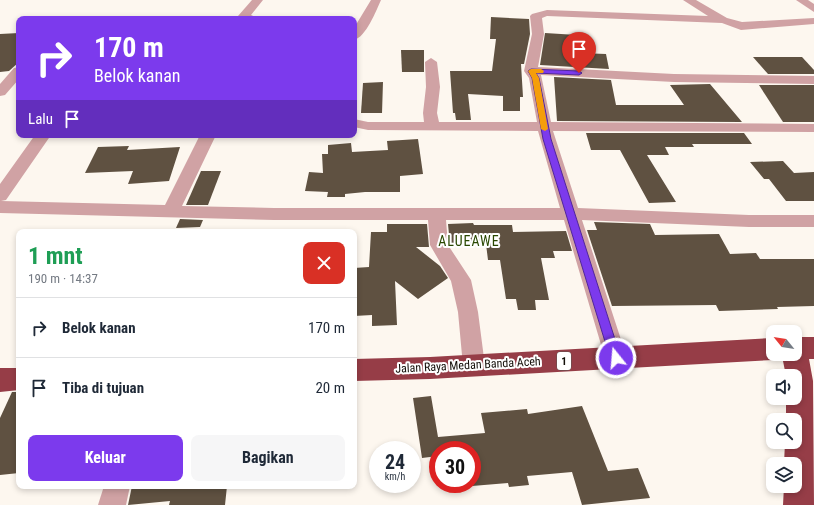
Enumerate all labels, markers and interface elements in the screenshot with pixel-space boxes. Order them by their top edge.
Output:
text: 170 m [94,31,164,64]
icon: right [28,32,80,84]
pin [562,32,596,73]
icon: arrive [568,38,590,60]
text: Belok kanan [94,65,180,86]
icon: arrive [61,108,83,130]
text: Lalu [28,110,53,128]
district label: ALUEAWE [438,233,500,249]
text: 1 mnt [28,242,83,270]
button: close [303,242,345,284]
text: 190 m · 14:37 [28,271,98,286]
icon: right [28,317,50,339]
text: Belok kanan [62,319,136,337]
text: 170 m [308,319,345,337]
north arrow [766,325,802,361]
map controls [766,325,802,493]
position arrow [595,337,637,379]
road number: 1 [557,352,571,370]
street label: Jalan Raya Medan Banda Aceh [395,354,541,376]
button: sound [766,369,802,405]
icon: arrive [28,377,50,399]
text: Tiba di tujuan [62,379,144,397]
text: 20 m [315,379,345,397]
button: search [766,413,802,449]
button: Keluar [28,435,183,481]
button: Bagikan [191,435,345,481]
speed limit sign: 30 [429,441,481,493]
text: 24 [385,450,405,474]
button: layers [766,457,802,493]
text: km/h [385,471,405,482]

